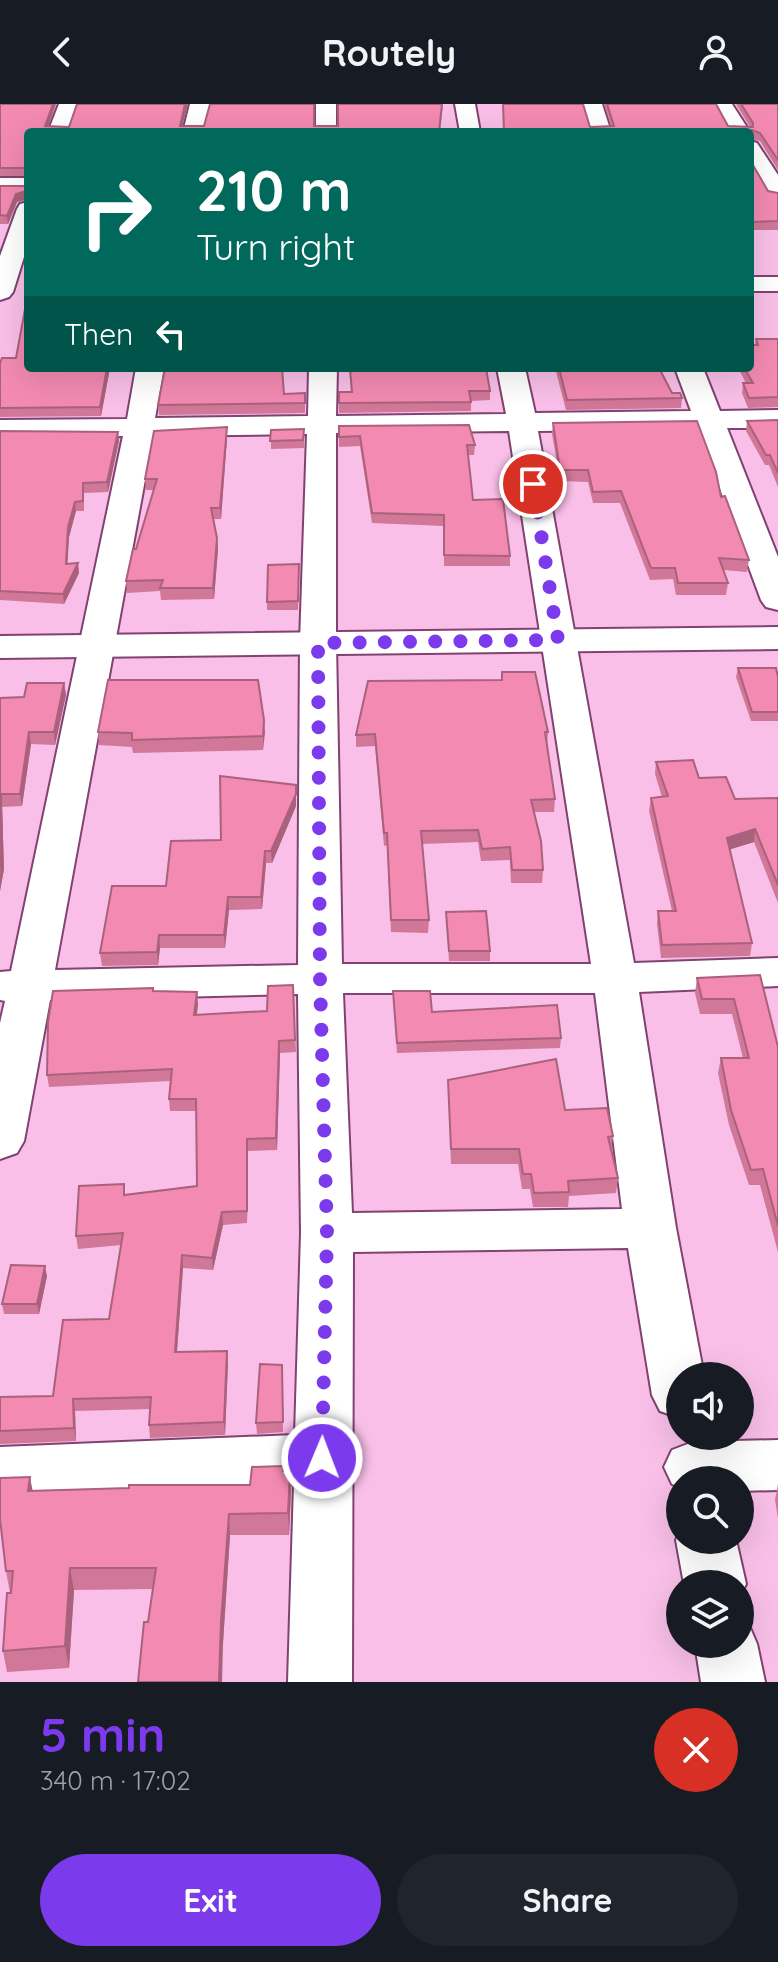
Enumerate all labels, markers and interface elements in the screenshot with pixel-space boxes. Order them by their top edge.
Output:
icon: back [40,30,84,74]
text: Routely [322,30,456,75]
icon: person [694,30,738,74]
text: 210 m [196,155,351,225]
icon: right [64,160,168,264]
text: Turn right [196,224,355,269]
icon: left [149,312,193,356]
text: Then [64,315,133,353]
pin [499,450,567,518]
icon: arrive [511,462,555,506]
map controls [666,1362,754,1658]
button: sound [666,1362,754,1450]
position arrow [280,1416,364,1500]
button: search [666,1466,754,1554]
button: layers [666,1570,754,1658]
text: 5 min [40,1704,165,1764]
button: close [654,1708,738,1792]
text: 340 m · 17:02 [40,1764,191,1797]
button: Exit [40,1854,381,1946]
button: Share [397,1854,738,1946]

